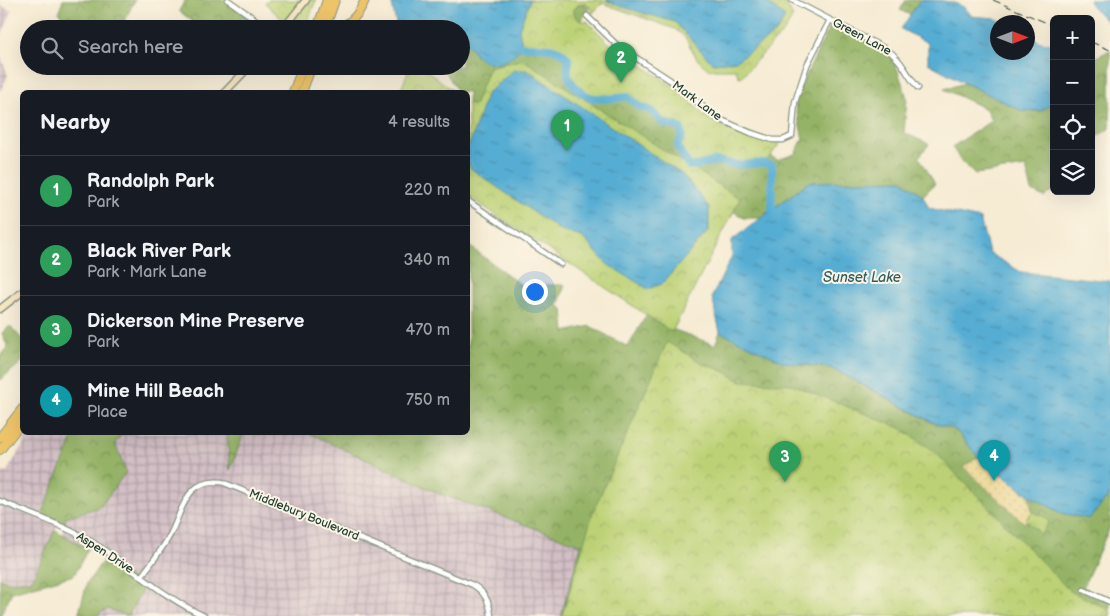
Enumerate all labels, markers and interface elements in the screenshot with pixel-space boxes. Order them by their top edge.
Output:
street label: Green Lane [830,15,894,59]
north arrow [990,15,1035,60]
map controls [1050,15,1095,195]
button: + [1050,15,1095,60]
search box [20,20,470,75]
icon: search [38,34,66,62]
text: Search here [78,36,183,59]
pin: 2 [605,42,637,83]
button: − [1050,60,1095,105]
street label: Mark Lane [669,78,725,124]
button: locate [1050,105,1095,150]
text: Nearby [40,110,110,135]
pin: 1 [551,110,583,151]
text: 4 results [388,113,450,132]
button: layers [1050,150,1095,195]
text: Randolph Park [87,170,214,193]
text: 1 [53,181,59,200]
text: 220 m [404,181,450,200]
text: Park [87,193,119,212]
text: Black River Park [87,240,231,263]
text: 2 [51,251,61,270]
text: 340 m [403,251,450,270]
text: Park · Mark Lane [87,263,207,282]
water label: Sunset Lake [823,269,901,286]
your location [522,279,548,305]
text: Dickerson Mine Preserve [87,310,304,333]
text: 3 [51,321,61,340]
text: 470 m [405,321,450,340]
text: Park [87,333,119,352]
text: Mine Hill Beach [87,380,224,403]
text: 4 [51,391,61,410]
text: 750 m [406,391,450,410]
text: Place [87,403,128,422]
pin: 4 [978,440,1010,481]
pin: 3 [769,441,801,482]
street label: Middlebury Boulevard [247,486,361,544]
street label: Aspen Drive [74,529,136,577]

